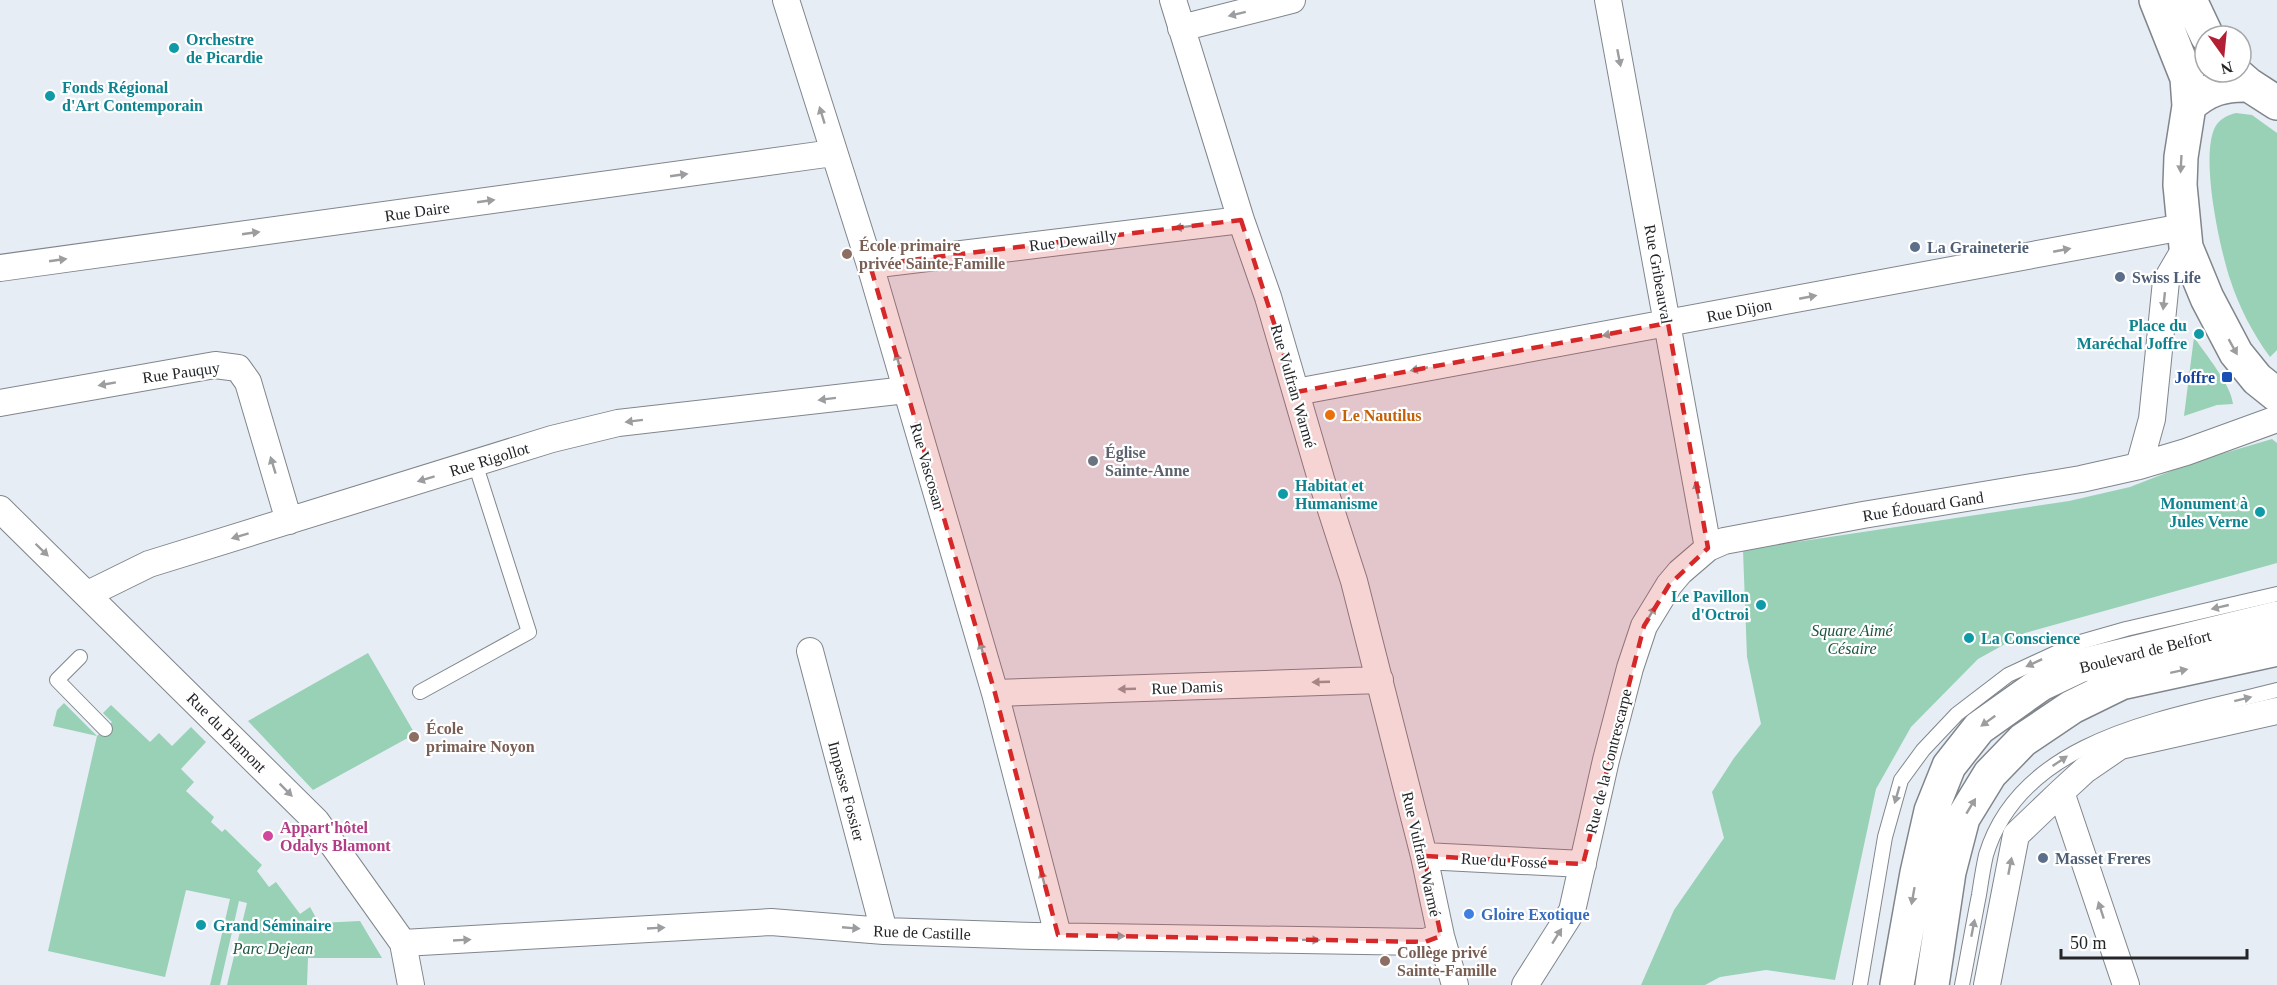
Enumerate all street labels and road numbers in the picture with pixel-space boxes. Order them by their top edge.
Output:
street label: Rue Daire [384,199,451,224]
street label: Rue Gribeauval [1641,223,1676,326]
street label: Rue Dewailly [1028,227,1118,255]
street label: Rue Dijon [1705,296,1773,326]
street label: Rue Vulfran Warmé [1268,322,1319,450]
street label: Rue Pauquy [141,359,221,387]
street label: Rue Vascosan [907,421,948,511]
street label: Rue Rigollot [447,439,532,481]
street label: Rue Édouard Gand [1861,488,1985,524]
street label: Boulevard de Belfort [2078,627,2213,676]
street label: Rue Damis [1151,678,1223,697]
street label: Rue de la Contrescarpe [1582,687,1636,836]
street label: Rue du Blamont [184,689,270,776]
street label: Impasse Fossier [824,739,868,844]
street label: Rue Vulfran Warmé [1399,790,1444,918]
street label: Rue du Fossé [1460,850,1547,871]
street label: Rue de Castille [873,922,971,943]

